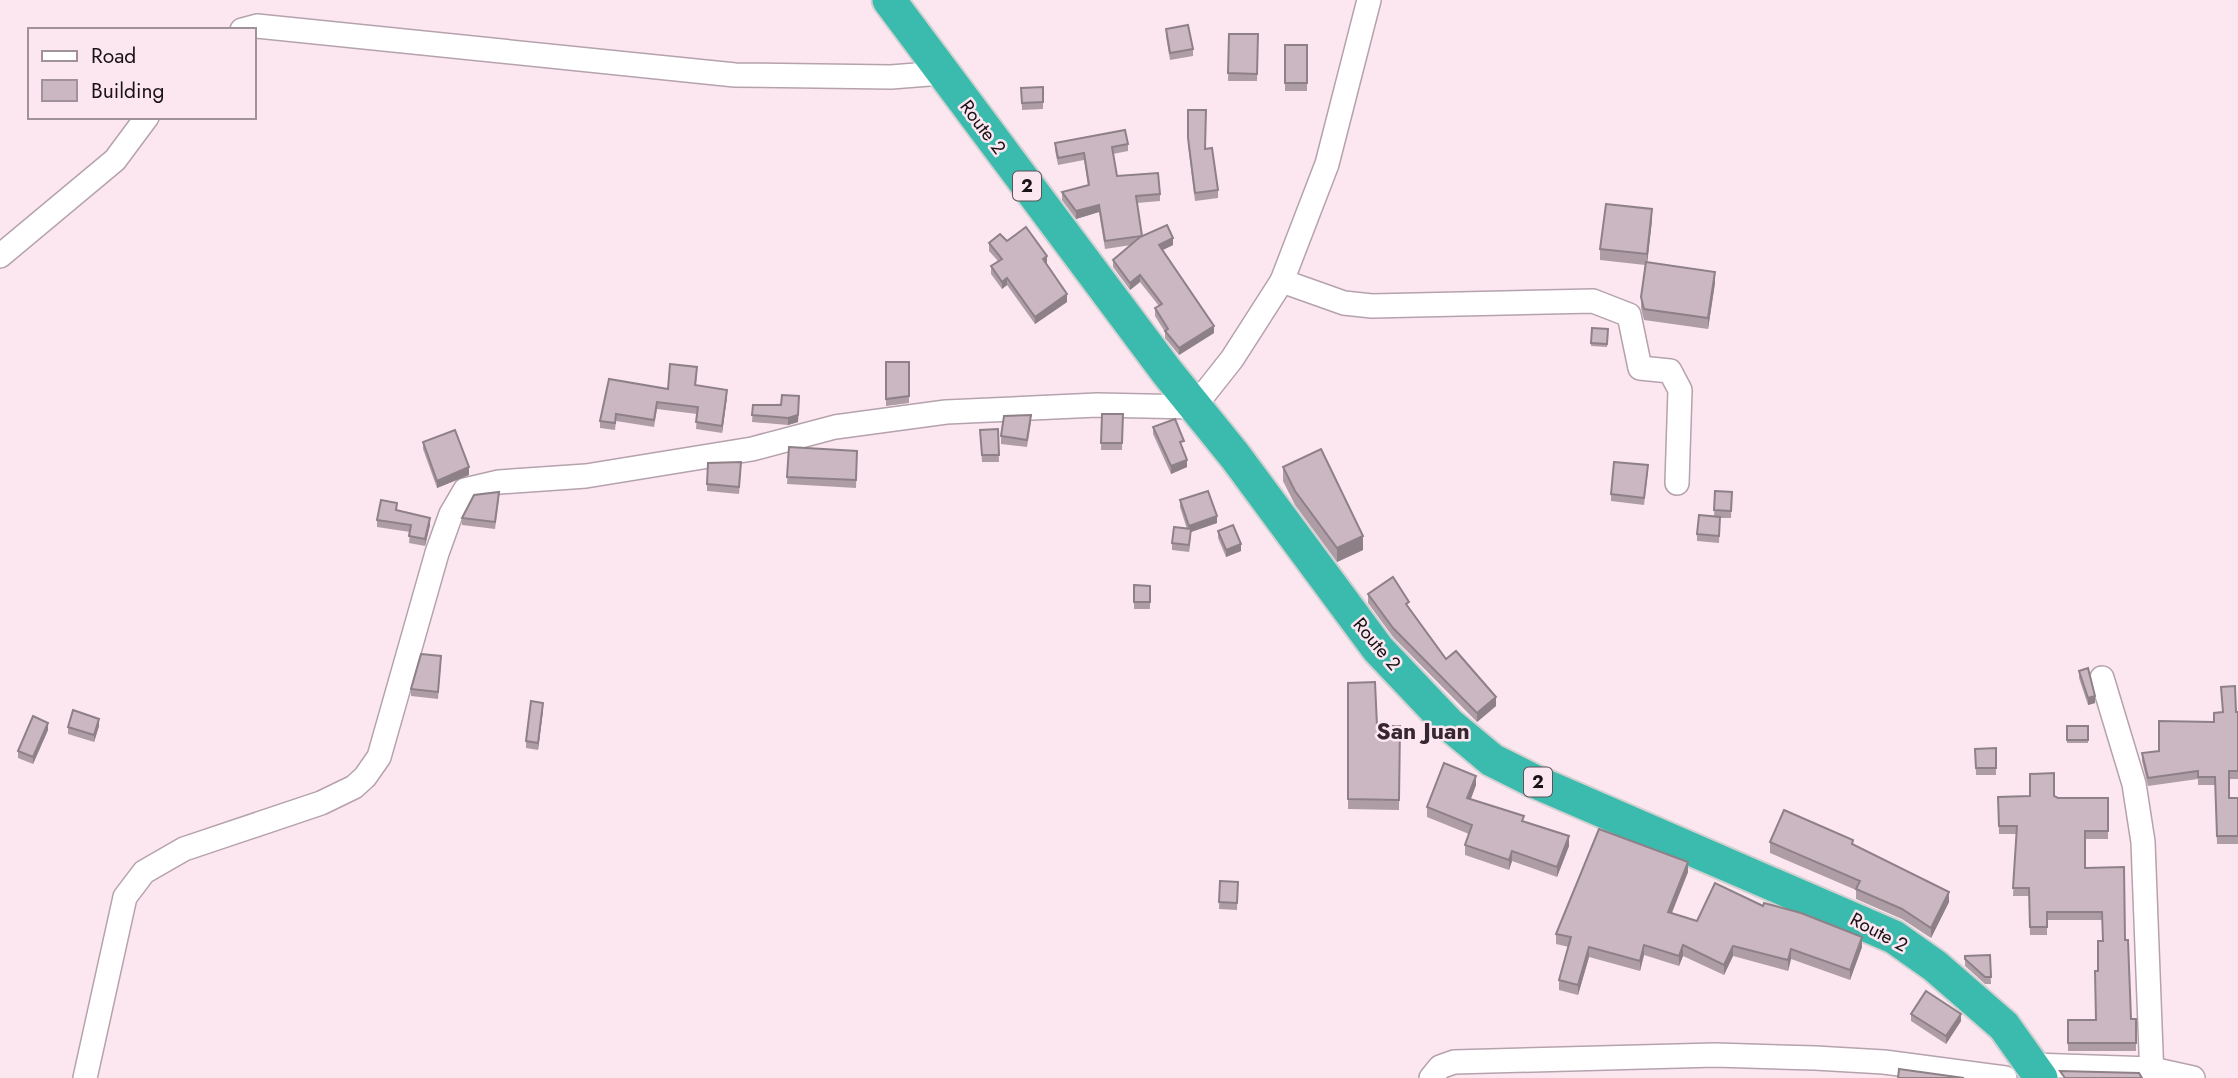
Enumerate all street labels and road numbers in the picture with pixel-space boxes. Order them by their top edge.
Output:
street label: Route 2 [954,94,1012,160]
road number: 2 [1013,172,1041,201]
street label: Route 2 [1347,612,1407,676]
road number: 2 [1524,768,1552,796]
street label: Route 2 [1845,906,1913,958]

